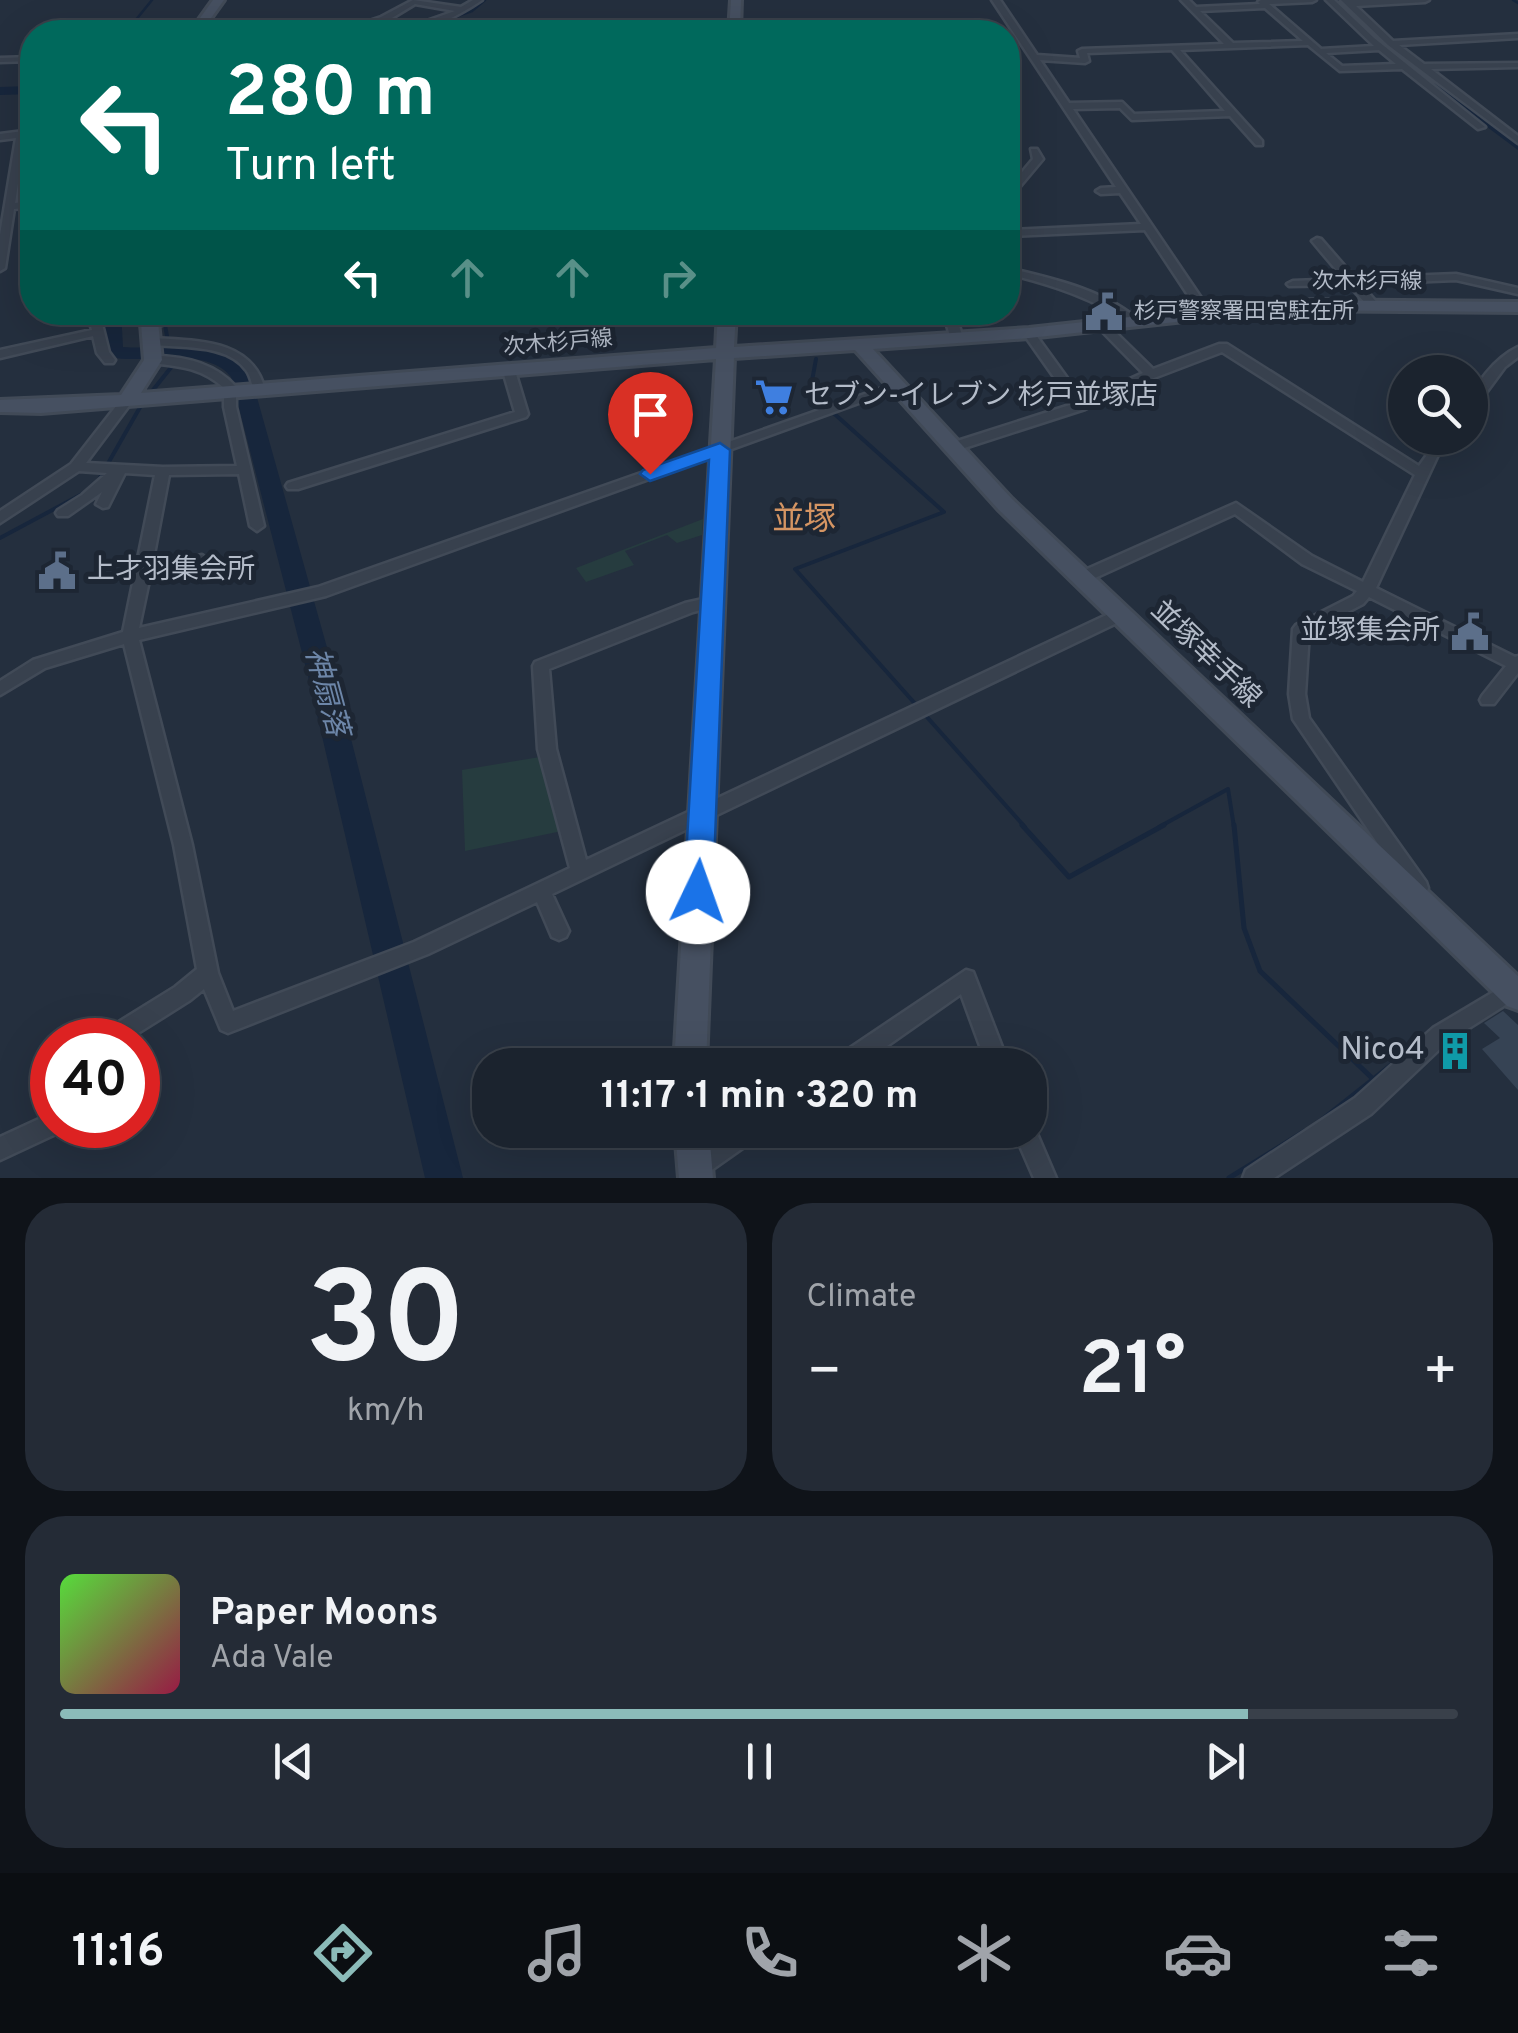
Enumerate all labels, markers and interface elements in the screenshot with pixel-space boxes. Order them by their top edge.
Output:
text: 280 m [225,52,436,141]
icon: left [60,60,190,190]
text: Turn left [225,139,396,196]
icon: left [335,250,390,305]
icon: ahead [440,250,495,305]
icon: ahead [545,250,600,305]
icon: right [650,250,705,305]
street label: 次木杉戸線 [1312,269,1422,296]
public building icon: 杉戸警察署田宮駐在所 [1083,291,1125,333]
place label: 杉戸警察署田宮駐在所 [1134,299,1354,326]
street label: 次木杉戸線 [502,326,614,362]
map controls [1388,355,1488,455]
button: search [1388,355,1488,455]
pin [608,372,693,475]
supermarket icon: セブン-イレブン 杉戸並塚店 [753,376,795,418]
place label: セブン-イレブン 杉戸並塚店 [804,379,1158,415]
icon: arrive [623,387,678,442]
district label: 並塚 [772,501,836,541]
public building icon: 上才羽集会所 [36,550,78,592]
place label: 上才羽集会所 [87,553,255,589]
street label: 並塚幸手線 [1142,593,1268,717]
public building icon: 並塚集会所 [1449,611,1491,653]
place label: 並塚集会所 [1300,614,1440,650]
water label: 神扇落 [295,644,356,744]
position arrow [646,840,750,944]
speed limit sign: 40 [30,1018,160,1148]
building icon: Nico4 [1434,1030,1476,1072]
place label: Nico4 [1340,1031,1425,1071]
text: 11:17 · 1 min · 320 m [601,1073,918,1122]
text: 30 [305,1244,466,1409]
text: Climate [807,1278,916,1318]
text: 21° [1079,1326,1186,1421]
text: − [807,1339,842,1409]
text: + [1423,1339,1458,1409]
text: km/h [347,1392,425,1432]
text: Paper Moons [210,1590,439,1639]
text: Ada Vale [210,1639,334,1679]
icon: previous [266,1734,321,1789]
icon: pause [732,1734,787,1789]
icon: next [1198,1734,1253,1789]
icon: directions [308,1918,378,1988]
icon: music [522,1918,592,1988]
icon: phone [735,1918,805,1988]
icon: climate [949,1918,1019,1988]
icon: car [1163,1918,1233,1988]
icon: filters [1376,1918,1446,1988]
text: 11:16 [72,1925,164,1982]

